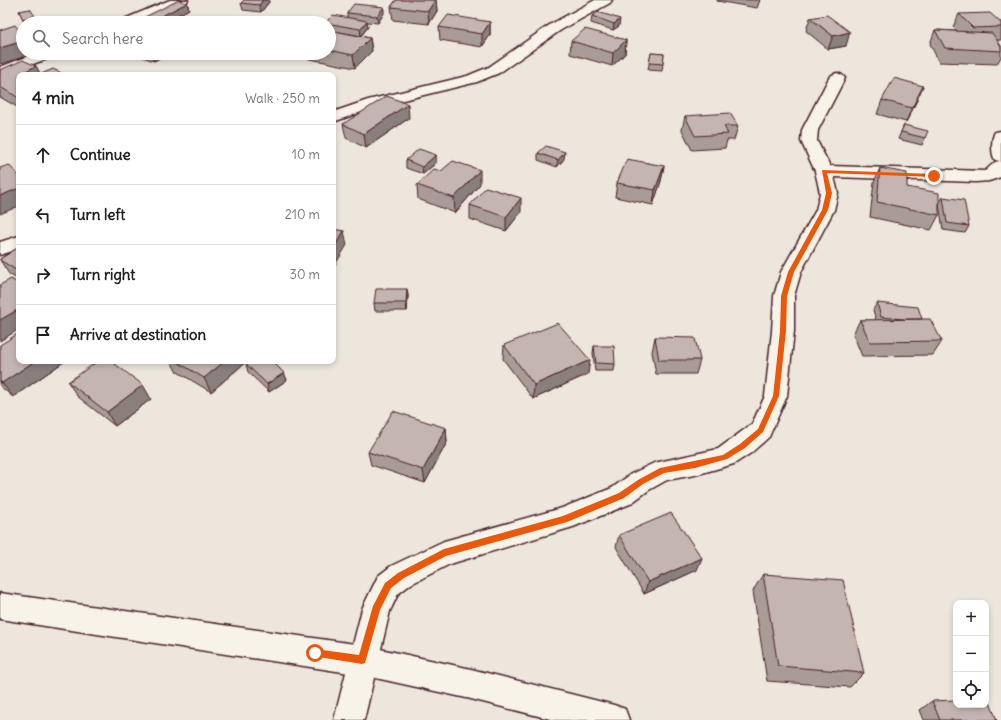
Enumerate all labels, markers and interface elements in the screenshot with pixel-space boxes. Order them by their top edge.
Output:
search box [16,16,336,60]
icon: search [30,27,52,49]
text: Search here [62,29,143,48]
text: 4 min [32,87,74,109]
text: Walk · 250 m [245,90,320,107]
icon: ahead [32,144,54,166]
text: Continue [70,145,131,164]
text: 10 m [292,146,320,163]
route end [925,167,943,185]
icon: left [32,204,54,226]
text: Turn left [70,205,125,224]
text: 210 m [285,206,320,223]
icon: right [32,264,54,286]
text: Turn right [70,265,135,284]
text: 30 m [290,266,320,283]
icon: arrive [32,324,54,346]
text: Arrive at destination [70,325,206,344]
map controls [953,600,989,708]
button: + [953,600,989,636]
button: − [953,636,989,672]
route start [306,644,324,662]
button: locate [953,672,989,708]

